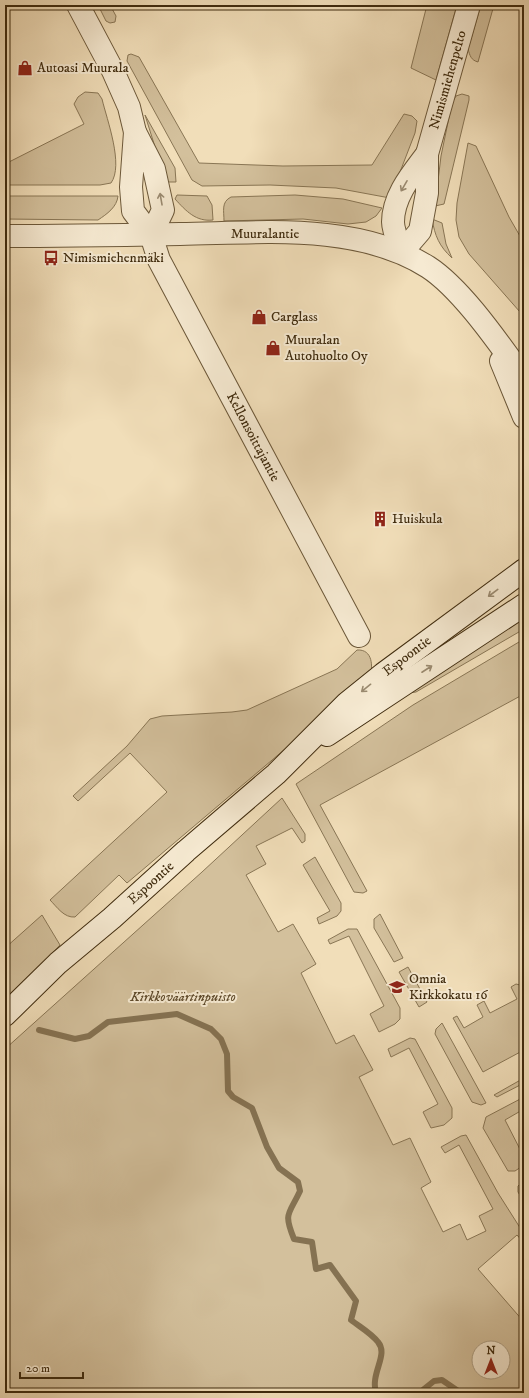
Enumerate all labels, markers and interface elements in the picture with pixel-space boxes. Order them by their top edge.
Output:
street label: Nimismiehenpelto [425,28,471,132]
shop icon: Autoasi Muurala [16,59,34,77]
place label: Autoasi Muurala [37,59,129,77]
one-way arrow [400,180,408,192]
one-way arrow [157,192,165,205]
street label: Muuralantie [231,225,299,243]
bus stop icon: Nimismiehenmäki [42,249,60,267]
place label: Nimismiehenmäki [63,249,164,267]
shop icon: Carglass [250,308,268,326]
place label: Carglass [271,308,318,326]
place label: Muuralan Autohuolto Oy [285,331,368,365]
shop icon: Muuralan Autohuolto Oy [264,339,282,357]
street label: Kellonsoittajantie [222,389,284,485]
building icon: Huiskula [371,510,389,528]
place label: Huiskula [392,510,442,528]
one-way arrow [487,589,498,597]
street label: Espoontie [379,632,435,680]
one-way arrow [421,665,432,674]
one-way arrow [361,683,372,692]
street label: Espoontie [124,857,178,909]
place label: Omnia Kirkkokatu 16 [409,970,488,1004]
school or university icon: Omnia Kirkkokatu 16 [388,978,406,996]
park label: Kirkkoväärtinpuisto [129,988,236,1006]
north arrow [471,1340,511,1380]
text: N [486,1344,496,1358]
scale bar [20,1354,83,1380]
text: 20 m [26,1361,50,1376]

